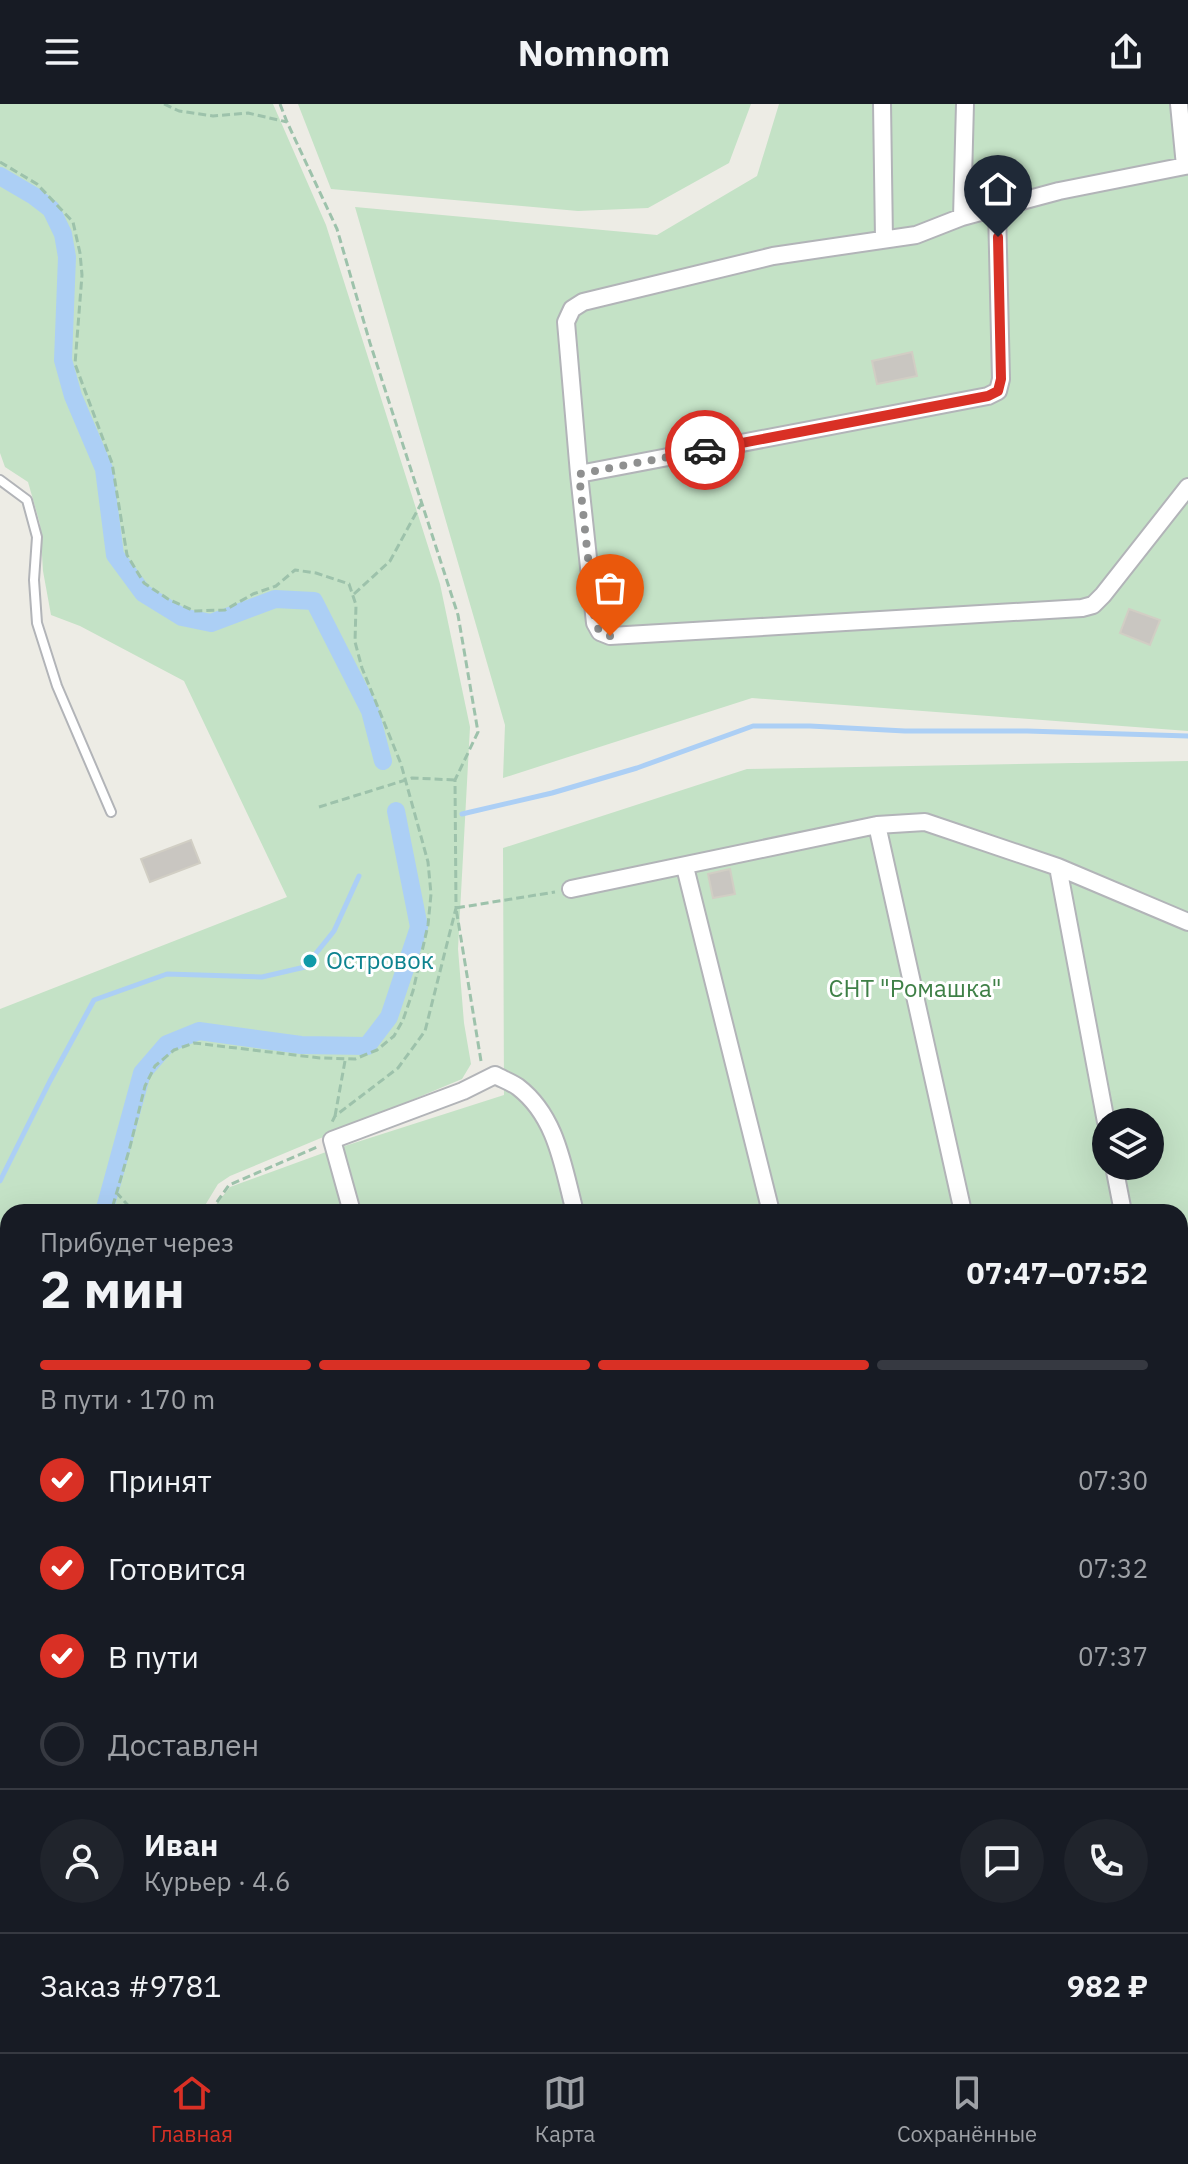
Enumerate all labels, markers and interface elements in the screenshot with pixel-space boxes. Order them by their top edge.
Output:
text: Nomnom [518,29,670,76]
icon: menu [40,30,84,74]
icon: share [1104,30,1148,74]
pin [964,155,1032,237]
icon: home [976,167,1020,211]
courier [665,410,745,490]
icon: car [683,428,727,472]
pin [576,554,644,636]
icon: bag [588,566,632,610]
place label: Островок [326,944,434,976]
marker: Островок [301,952,319,970]
park label: СНТ "Ромашка" [829,972,1001,1004]
map controls [1092,1108,1164,1180]
button: layers [1092,1108,1164,1180]
text: Прибудет через [40,1225,234,1259]
text: 07:47–07:52 [967,1253,1148,1292]
text: 2 мин [40,1255,185,1322]
text: В пути · 170 m [40,1382,215,1416]
icon: check [40,1458,84,1502]
text: Принят [108,1461,212,1500]
text: 07:30 [1078,1463,1148,1497]
icon: check [40,1546,84,1590]
text: Готовится [108,1549,246,1588]
text: 07:32 [1078,1551,1148,1585]
icon: check [40,1634,84,1678]
text: В пути [108,1637,199,1676]
text: 07:37 [1078,1639,1148,1673]
text: Доставлен [108,1725,259,1764]
button: person [40,1819,124,1903]
button: chat [960,1819,1044,1903]
button: phone [1064,1819,1148,1903]
text: Иван [144,1825,218,1864]
text: Курьер · 4.6 [144,1864,291,1898]
text: Заказ #9781 [40,1966,222,2005]
text: 982 ₽ [1067,1966,1148,2005]
tab: Главная [151,2071,233,2148]
tab: Карта [535,2071,595,2148]
tab: Сохранённые [897,2071,1037,2148]

